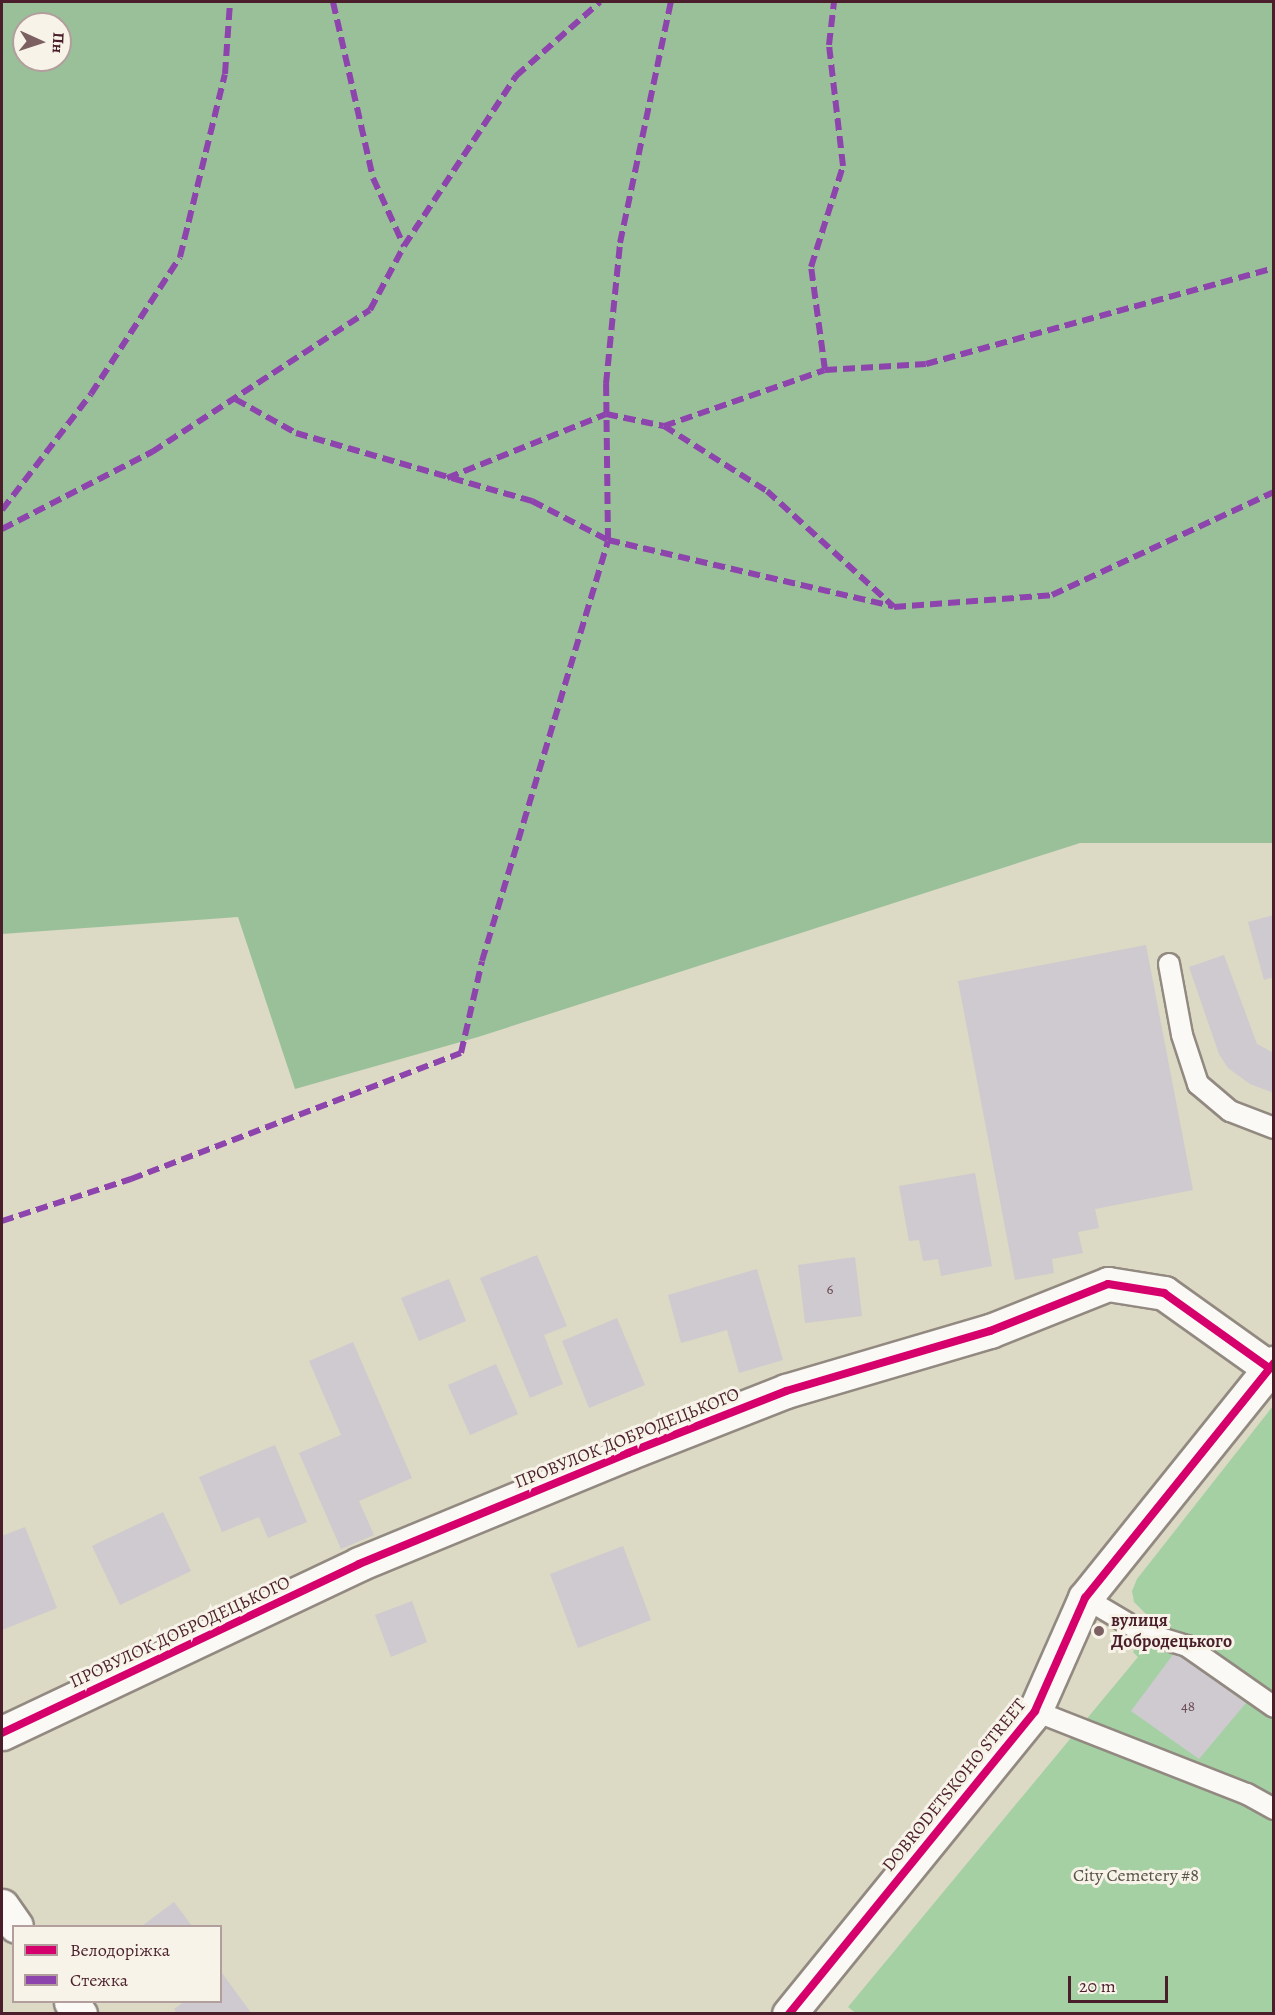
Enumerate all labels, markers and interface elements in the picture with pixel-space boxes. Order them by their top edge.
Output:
north arrow [12,12,72,72]
text: Пн [46,32,70,54]
house number: 6 [827,1281,833,1299]
street label: ПРОВУЛОК ДОБРОДЕЦЬКОГО [511,1383,743,1493]
street label: ПРОВУЛОК ДОБРОДЕЦЬКОГО [66,1571,294,1693]
place label: вулиця Добродецького [1111,1610,1232,1652]
marker: вулиця Добродецького [1092,1624,1106,1638]
street label: DOBRODETSKOHO STREET [878,1694,1030,1876]
house number: 48 [1181,1698,1195,1716]
park label: City Cemetery #8 [1073,1864,1199,1886]
legend [12,1925,222,2003]
text: Велодоріжка [70,1938,170,1962]
scale bar [1071,1964,1172,2002]
text: Стежка [70,1968,128,1992]
text: 20 m [1079,1974,1116,1998]

